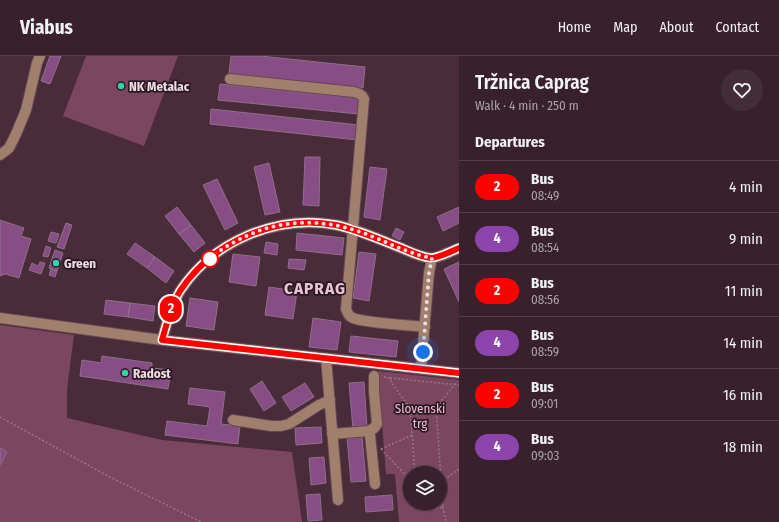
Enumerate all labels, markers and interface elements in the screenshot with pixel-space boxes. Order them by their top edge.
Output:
text: Viabus [20,16,73,39]
text: Home [558,19,591,36]
text: Map [613,19,637,36]
text: About [659,19,694,36]
text: Contact [716,19,759,36]
button: heart [721,69,763,111]
text: Tržnica Caprag [475,71,589,94]
place label: NK Metalac [129,79,190,94]
marker: NK Metalac [116,81,126,91]
text: Walk · 4 min · 250 m [475,98,579,113]
text: Departures [475,133,545,151]
text: Bus [531,170,554,188]
text: 2 [494,178,500,195]
text: 4 min [729,178,763,196]
text: 08:49 [531,188,559,203]
text: Bus [531,222,554,240]
text: 4 [493,230,501,247]
text: 9 min [729,230,763,248]
text: 08:54 [531,240,559,255]
unlabelled marker [201,250,219,268]
place label: Green [64,256,96,271]
marker: Green [51,258,61,268]
text: Bus [531,274,554,292]
district label: CAPRAG [284,278,346,299]
text: 2 [494,282,500,299]
text: 11 min [725,282,763,300]
text: 08:56 [531,292,560,307]
line badge: 2 [158,296,184,322]
text: 2 [168,300,174,317]
text: Bus [531,326,554,344]
text: 4 [493,334,501,351]
text: 14 min [723,334,763,352]
your location [413,342,433,362]
text: 08:59 [531,344,559,359]
place label: Radost [133,366,171,381]
marker: Radost [120,368,130,378]
text: Bus [531,378,554,396]
text: 2 [494,386,500,403]
text: 16 min [723,386,763,404]
text: 09:01 [531,396,558,411]
park label: Slovenski trg [395,401,445,431]
text: Bus [531,430,554,448]
text: 4 [493,438,501,455]
text: 18 min [723,438,763,456]
text: 09:03 [531,448,559,463]
map controls [403,466,447,510]
button: layers [403,466,447,510]

